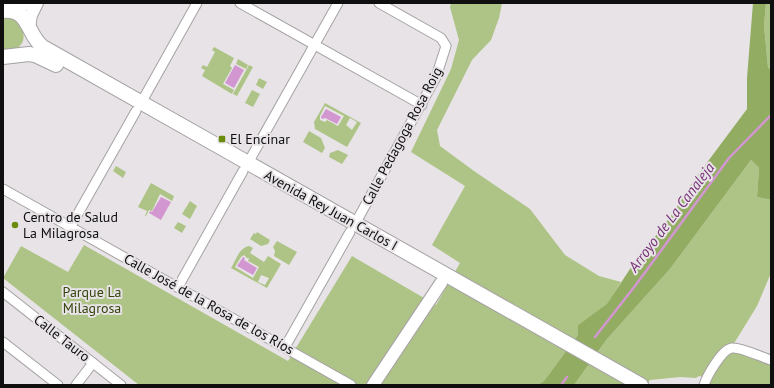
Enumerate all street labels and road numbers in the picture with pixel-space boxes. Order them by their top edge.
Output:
street label: Calle Pedagoga Rosa Roig [358,64,446,208]
street label: Avenida Rey Juan Carlos I [261,166,401,254]
street label: Calle José de la Rosa de los Ríos [121,250,297,358]
street label: Calle Tauro [30,310,94,366]

